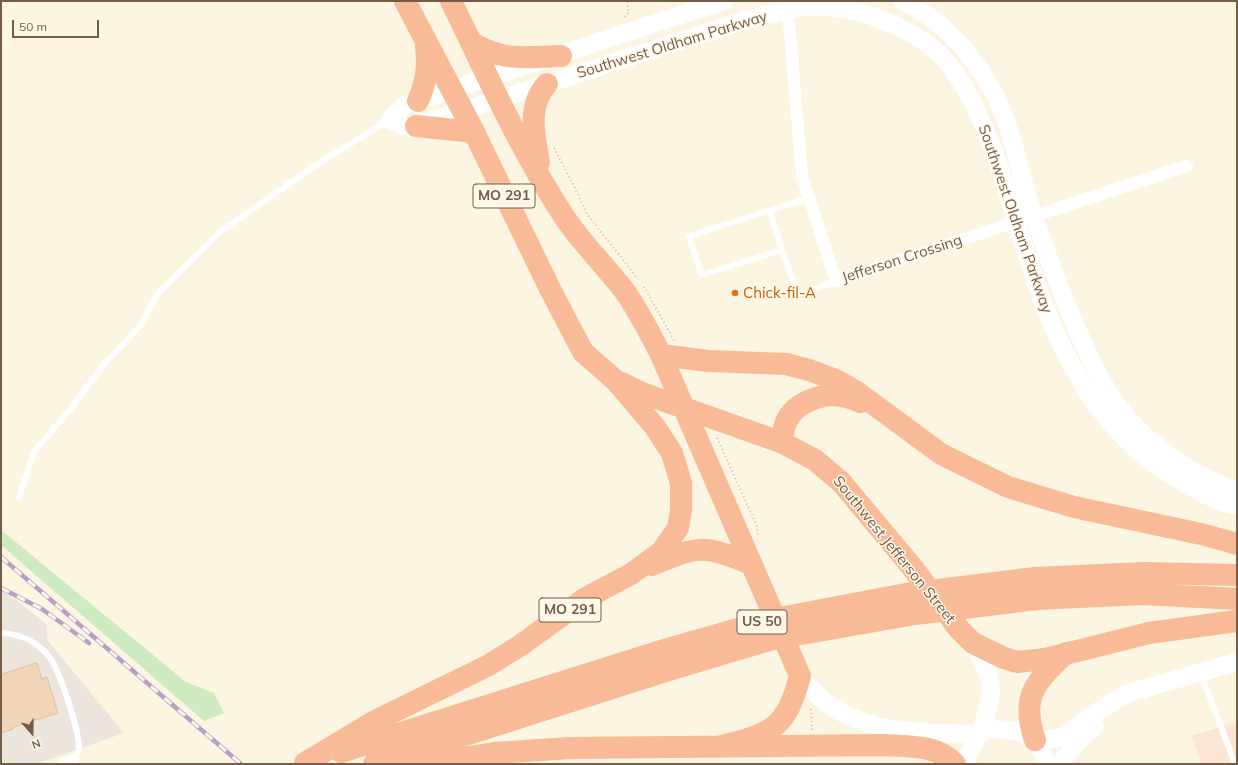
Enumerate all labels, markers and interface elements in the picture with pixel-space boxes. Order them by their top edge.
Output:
street label: Southwest Oldham Parkway [575,7,769,83]
scale bar [14,12,101,38]
text: 50 m [19,19,47,34]
street label: Southwest Oldham Parkway [974,122,1056,316]
road number: MO 291 [473,184,535,208]
street label: Jefferson Crossing [840,231,964,287]
place label: Chick-fil-A [743,284,816,302]
marker: Chick-fil-A [730,288,740,298]
street label: Southwest Jefferson Street [829,473,959,627]
road number: MO 291 [539,598,601,622]
road number: US 50 [737,610,787,634]
north arrow [12,713,52,753]
text: N [30,736,42,752]

